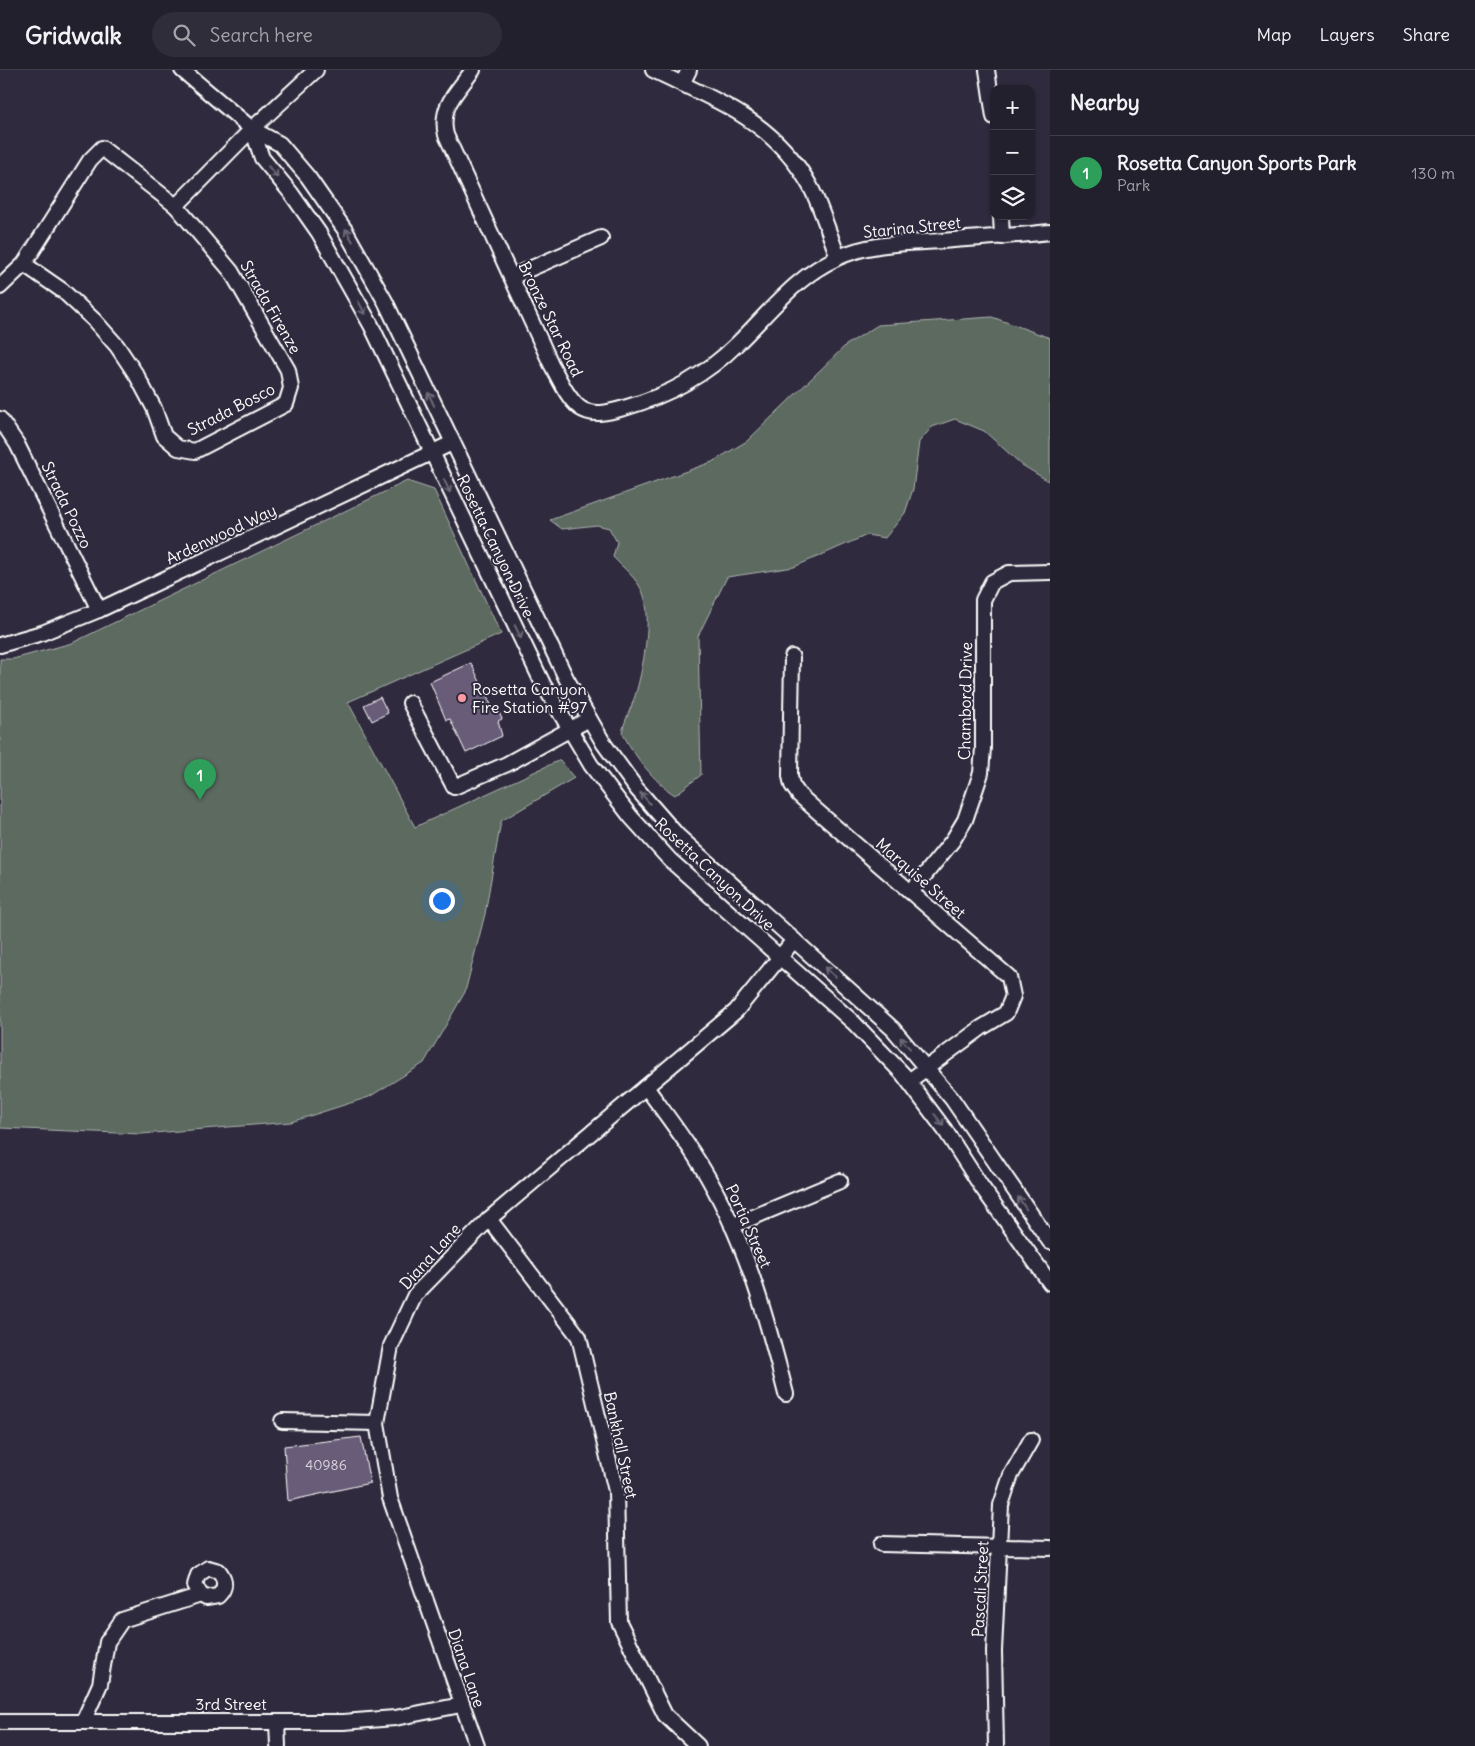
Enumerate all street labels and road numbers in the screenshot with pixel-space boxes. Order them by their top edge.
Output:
street label: Starina Street [862,212,962,242]
street label: Strada Firenze [236,257,306,357]
street label: Bronze Star Road [514,258,588,380]
street label: Strada Bosco [184,378,278,440]
street label: Strada Pozzo [37,458,97,552]
street label: Rosetta Canyon Drive [453,471,539,621]
street label: Ardenwood Way [163,500,279,568]
street label: Chambord Drive [954,642,976,760]
street label: Rosetta Canyon Drive [651,813,779,935]
street label: Marquise Street [872,834,970,923]
street label: Portia Street [722,1181,777,1271]
street label: Diana Lane [395,1219,465,1293]
street label: Bankhall Street [600,1390,642,1501]
street label: Pascali Street [967,1540,993,1638]
street label: Diana Lane [444,1626,490,1710]
street label: 3rd Street [195,1694,267,1714]

